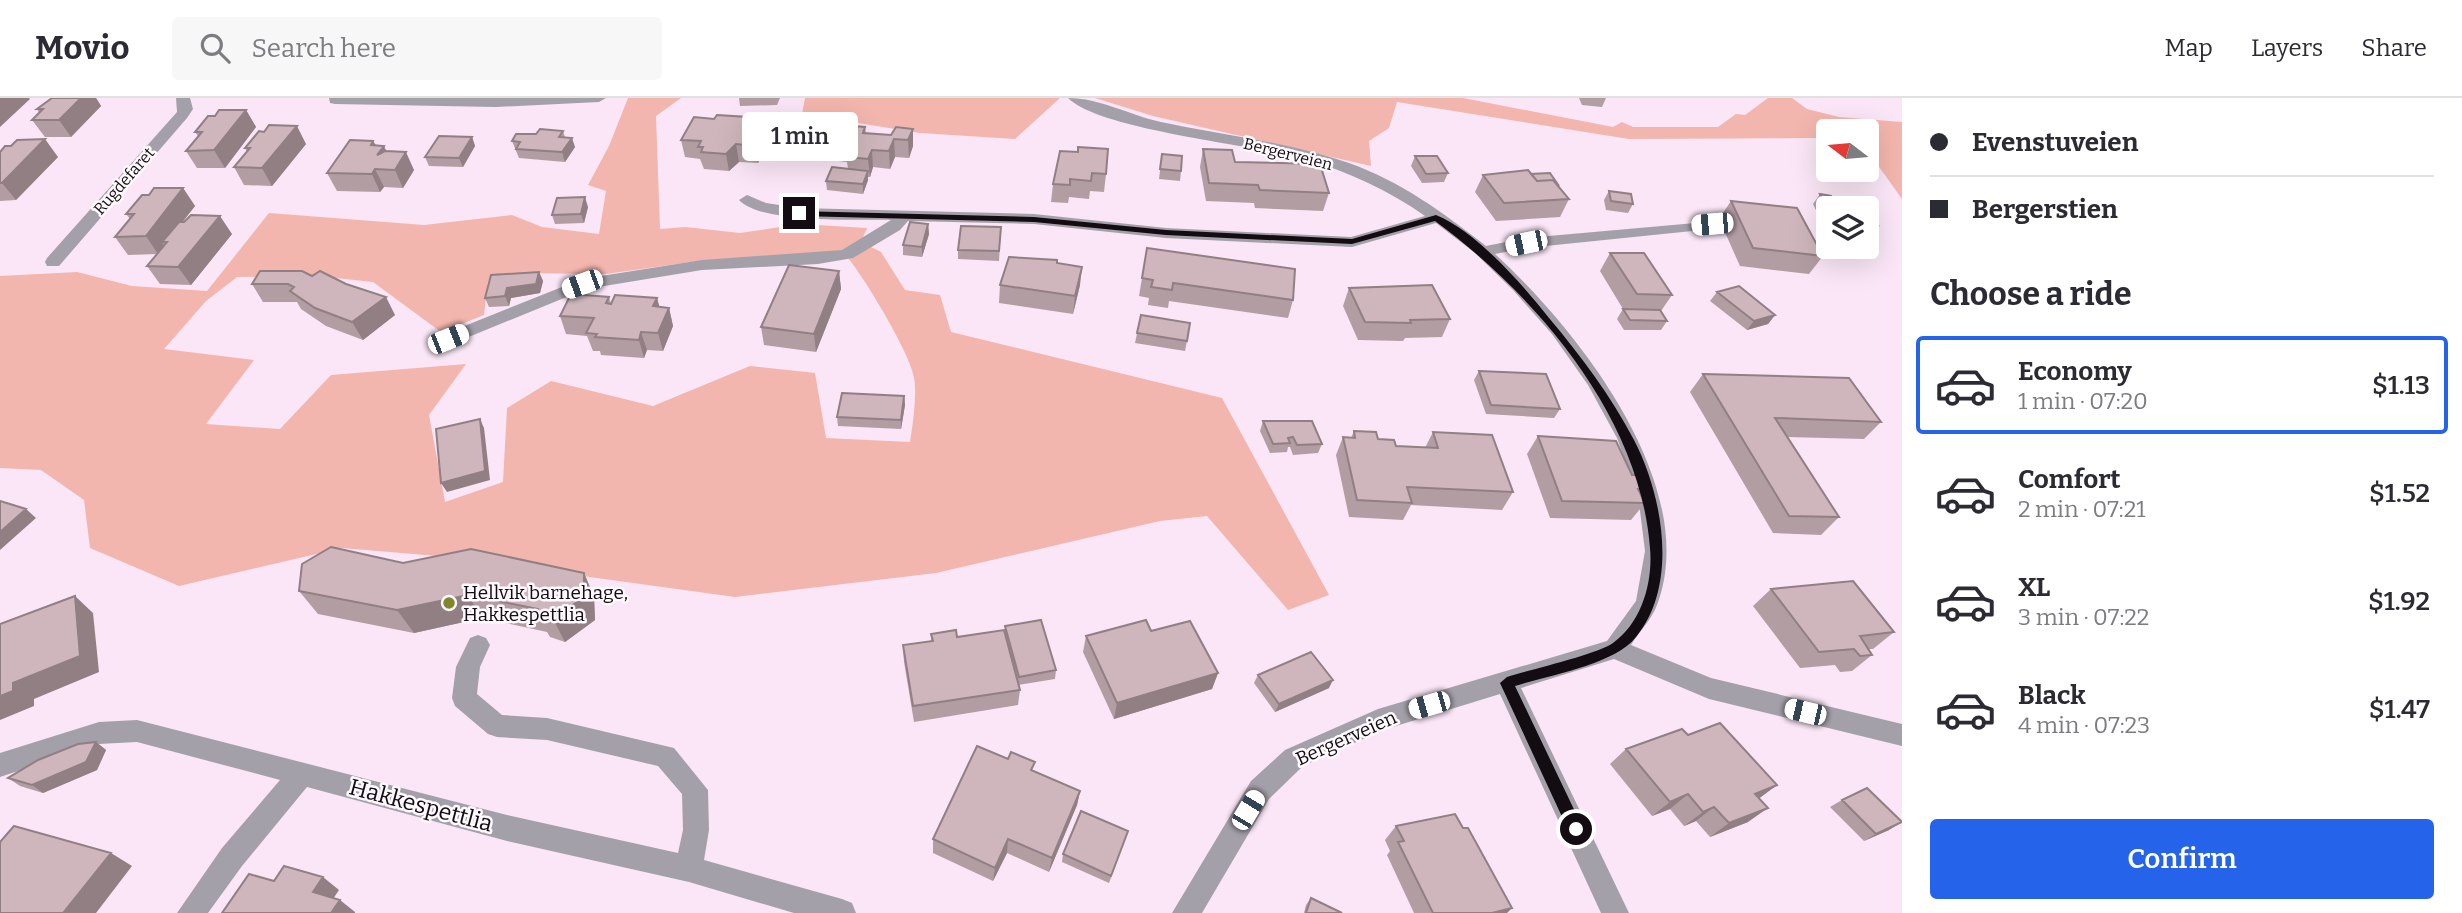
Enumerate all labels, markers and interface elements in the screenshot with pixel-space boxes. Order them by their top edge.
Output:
search box [172,17,662,80]
text: Movio [35,28,130,68]
icon: search [196,29,234,67]
text: Search here [252,33,396,64]
text: Map [2165,34,2213,62]
text: Layers [2251,34,2323,62]
text: Share [2361,34,2427,62]
callout: 1 min [741,111,857,160]
north arrow [1816,119,1880,182]
map controls [1816,119,1879,259]
text: 1 min [771,122,829,150]
text: Evenstuveien [1972,127,2138,158]
street label: Bergerveien [1242,134,1334,174]
street label: Rugdefaret [90,143,158,218]
text: Bergerstien [1972,194,2118,225]
button: layers [1816,196,1879,259]
route end [783,197,815,229]
car [1691,212,1734,236]
car [1504,228,1549,258]
car [559,267,606,301]
text: Choose a ride [1930,275,2131,313]
car [425,321,472,357]
icon: car [1934,354,1997,417]
text: Economy [2018,356,2132,387]
text: $1.13 [2372,370,2430,401]
text: 1 min · 07:20 [2018,387,2148,415]
icon: car [1934,462,1997,525]
text: Comfort [2018,464,2121,495]
text: $1.52 [2369,478,2430,509]
text: 2 min · 07:21 [2018,495,2146,523]
icon: car [1934,570,1997,633]
text: XL [2018,572,2050,603]
place label: Hellvik barnehage, Hakkespettlia [463,581,628,626]
text: $1.92 [2368,586,2430,617]
marker: Hellvik barnehage, Hakkespettlia [441,595,457,611]
text: 3 min · 07:22 [2018,603,2149,631]
icon: car [1934,678,1997,741]
text: Black [2018,680,2086,711]
car [1406,689,1453,721]
text: $1.47 [2369,694,2430,725]
car [1783,697,1828,727]
street label: Bergerveien [1292,706,1400,770]
text: 4 min · 07:23 [2018,711,2150,739]
street label: Hakkespettlia [346,772,496,838]
car [1229,787,1268,833]
route start [1560,813,1592,845]
button: Confirm [1930,819,2434,899]

